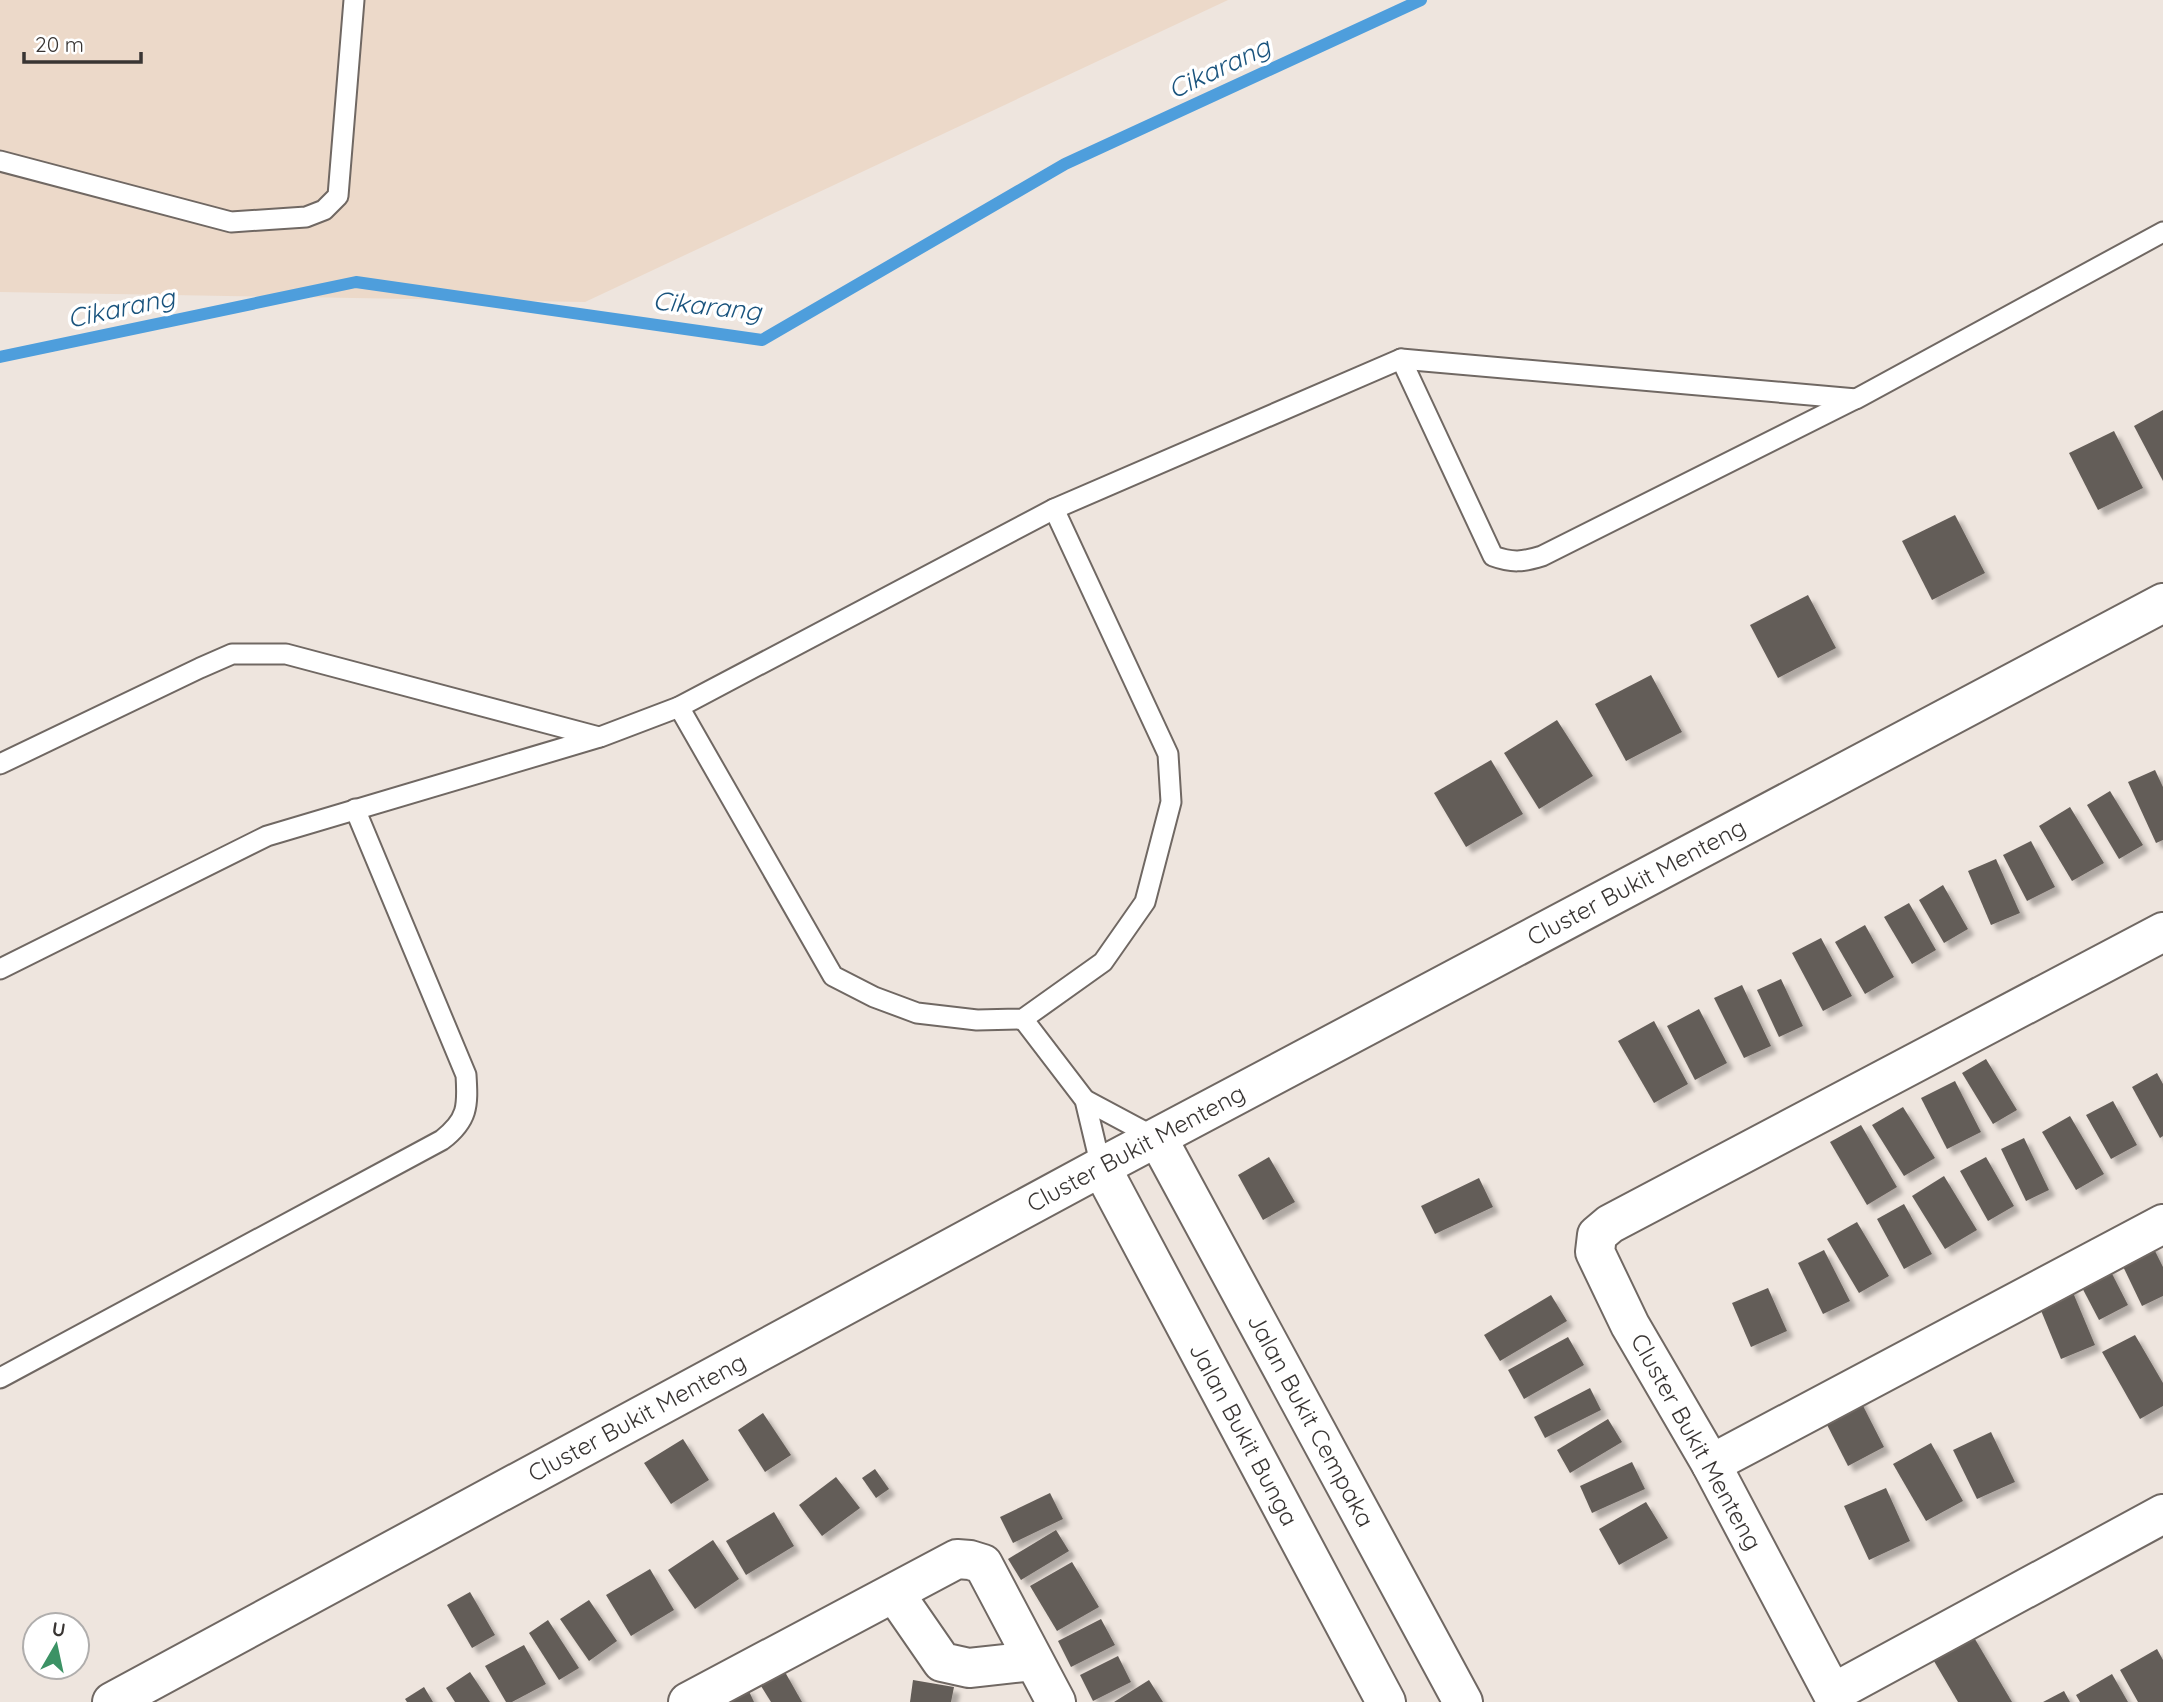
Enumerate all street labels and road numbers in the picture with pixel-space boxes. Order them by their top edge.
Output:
street label: Cluster Bukit Menteng [1522,811,1751,952]
street label: Cluster Bukit Menteng [1021,1077,1250,1218]
street label: Jalan Bukit Cempaka [1241,1308,1381,1532]
street label: Cluster Bukit Menteng [1625,1328,1769,1555]
street label: Jalan Bukit Bunga [1183,1337,1305,1531]
street label: Cluster Bukit Menteng [523,1346,751,1488]

